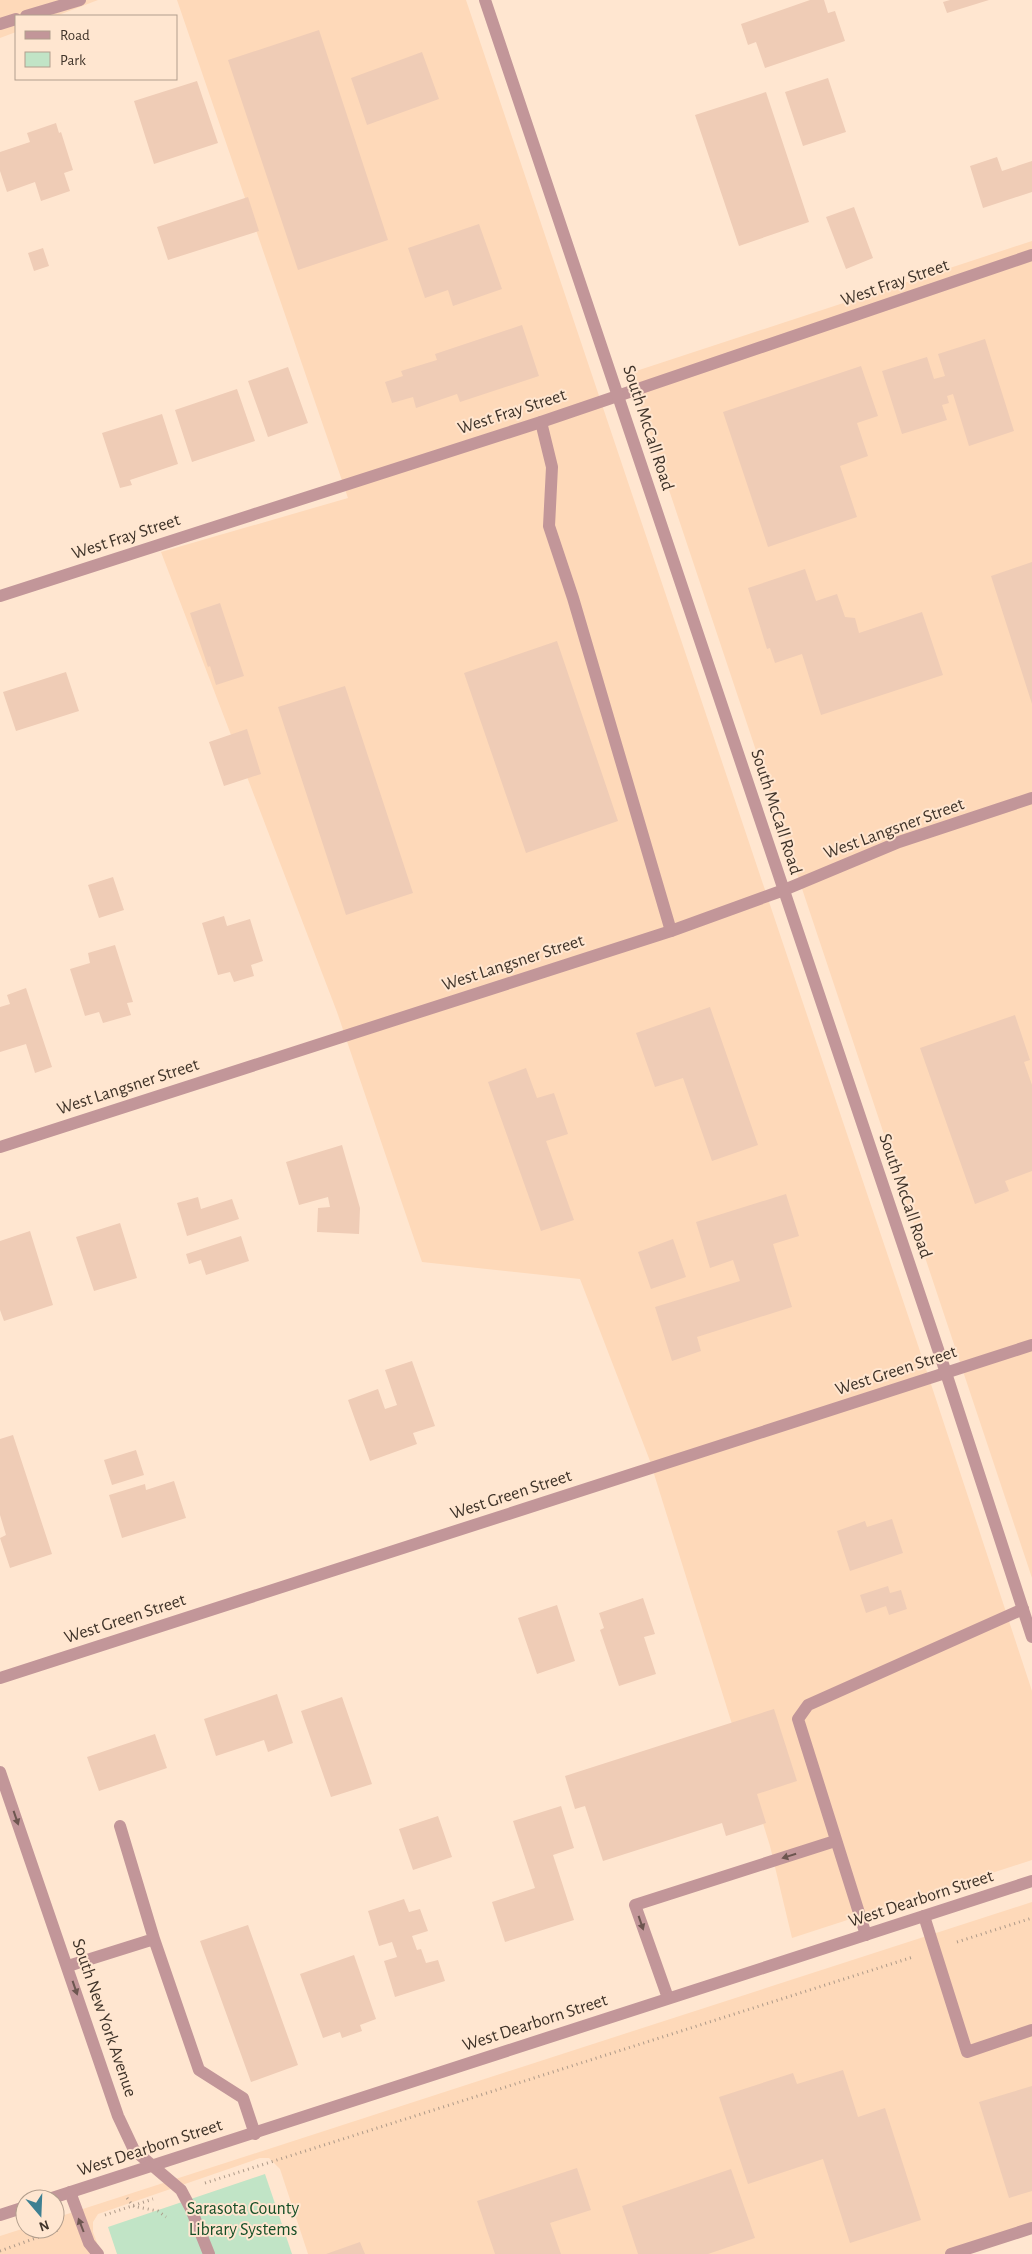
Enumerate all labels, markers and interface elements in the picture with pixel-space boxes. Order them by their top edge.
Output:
legend [15,15,178,80]
text: Road [60,28,90,43]
text: Park [60,53,86,68]
street label: West Fray Street [839,256,952,310]
street label: South McCall Road [619,363,677,493]
street label: West Fray Street [456,386,569,438]
street label: West Fray Street [70,511,183,563]
street label: South McCall Road [747,747,805,877]
street label: West Langsner Street [821,795,967,863]
street label: West Langsner Street [440,931,586,994]
street label: West Langsner Street [55,1055,201,1118]
street label: South McCall Road [875,1131,935,1261]
street label: West Green Street [833,1343,959,1399]
street label: West Green Street [448,1467,574,1523]
street label: West Green Street [62,1591,188,1647]
one-way arrow [13,1811,20,1826]
one-way arrow [781,1852,796,1860]
street label: West Dearborn Street [846,1867,996,1931]
one-way arrow [638,1915,645,1930]
street label: South New York Avenue [68,1937,140,2099]
one-way arrow [72,1981,80,1996]
street label: West Dearborn Street [460,1991,610,2055]
street label: West Dearborn Street [75,2116,225,2180]
north arrow [15,2189,65,2239]
park label: Sarasota County Library Systems [187,2200,299,2239]
text: N [37,2217,51,2234]
one-way arrow [77,2217,84,2232]

